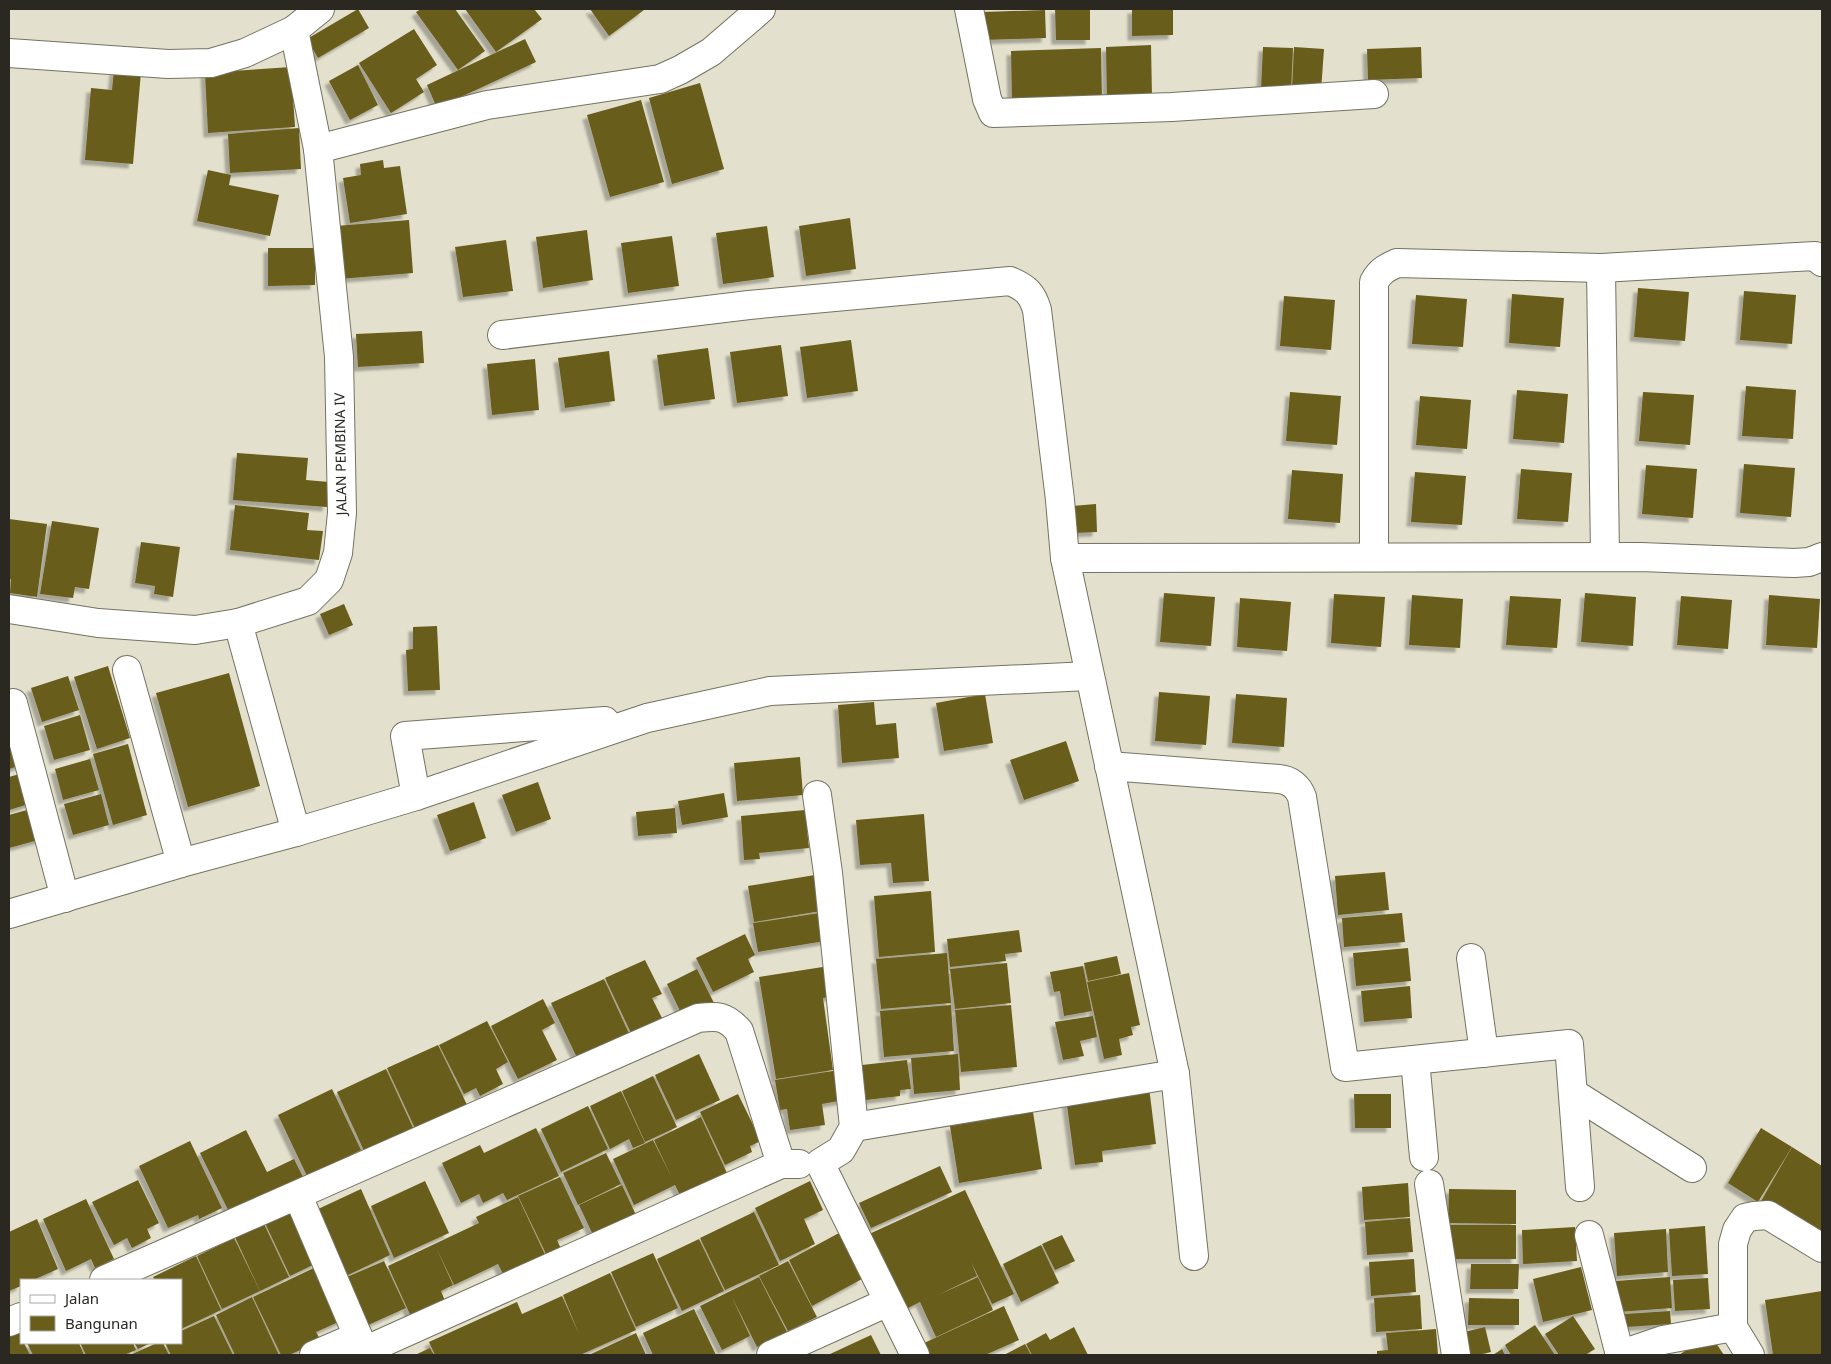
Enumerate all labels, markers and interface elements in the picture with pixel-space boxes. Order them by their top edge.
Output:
street label: JALAN PEMBINA IV [329,392,351,517]
legend [20,1279,182,1344]
text: Jalan [63,1288,99,1308]
text: Bangunan [65,1313,138,1333]

